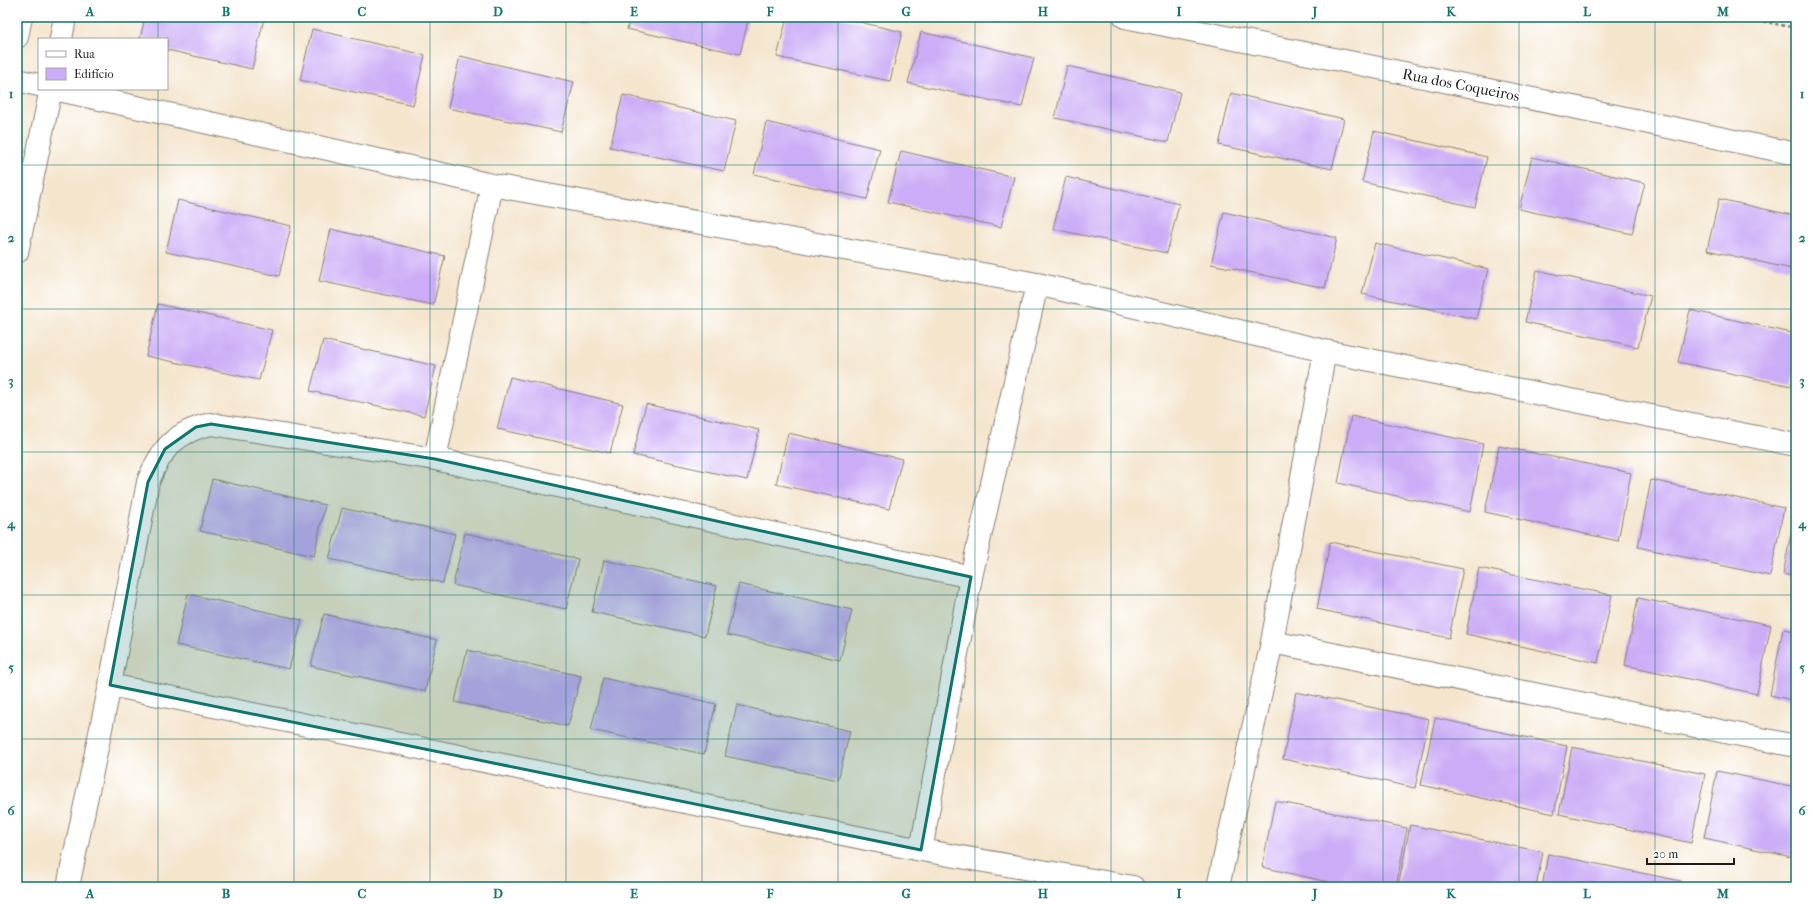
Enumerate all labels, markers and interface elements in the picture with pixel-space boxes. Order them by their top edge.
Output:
text: A [85,4,95,19]
text: B [222,4,231,19]
text: C [358,4,367,19]
text: D [493,4,503,19]
text: E [630,4,638,19]
text: F [766,4,774,19]
text: G [901,4,911,19]
text: H [1038,4,1049,19]
text: I [1176,4,1182,19]
text: J [1311,4,1318,20]
text: K [1446,4,1457,19]
text: L [1583,4,1592,19]
text: M [1716,4,1729,19]
legend [38,38,168,90]
text: Rua [74,47,95,61]
street label: Rua dos Coqueiros [1401,65,1522,105]
text: Edifício [74,67,114,81]
text: 1 [9,86,14,101]
text: 1 [1800,86,1805,101]
text: 2 [8,230,15,245]
text: 2 [1799,230,1806,245]
text: 3 [8,373,14,389]
text: 3 [1799,373,1805,389]
text: 4 [6,516,16,532]
text: 4 [1797,516,1807,532]
text: 5 [8,660,14,675]
text: 5 [1799,660,1805,675]
text: 6 [7,803,15,818]
text: 6 [1798,803,1806,818]
scale bar [1647,840,1734,866]
text: 20 m [1653,847,1678,861]
text: A [85,886,95,901]
text: B [222,886,231,901]
text: C [358,886,367,901]
text: D [493,886,503,901]
text: E [630,886,638,901]
text: F [766,886,774,901]
text: G [901,886,911,901]
text: H [1038,886,1049,901]
text: I [1176,886,1182,901]
text: J [1311,886,1318,902]
text: K [1446,886,1457,901]
text: L [1583,886,1592,901]
text: M [1716,886,1729,901]

